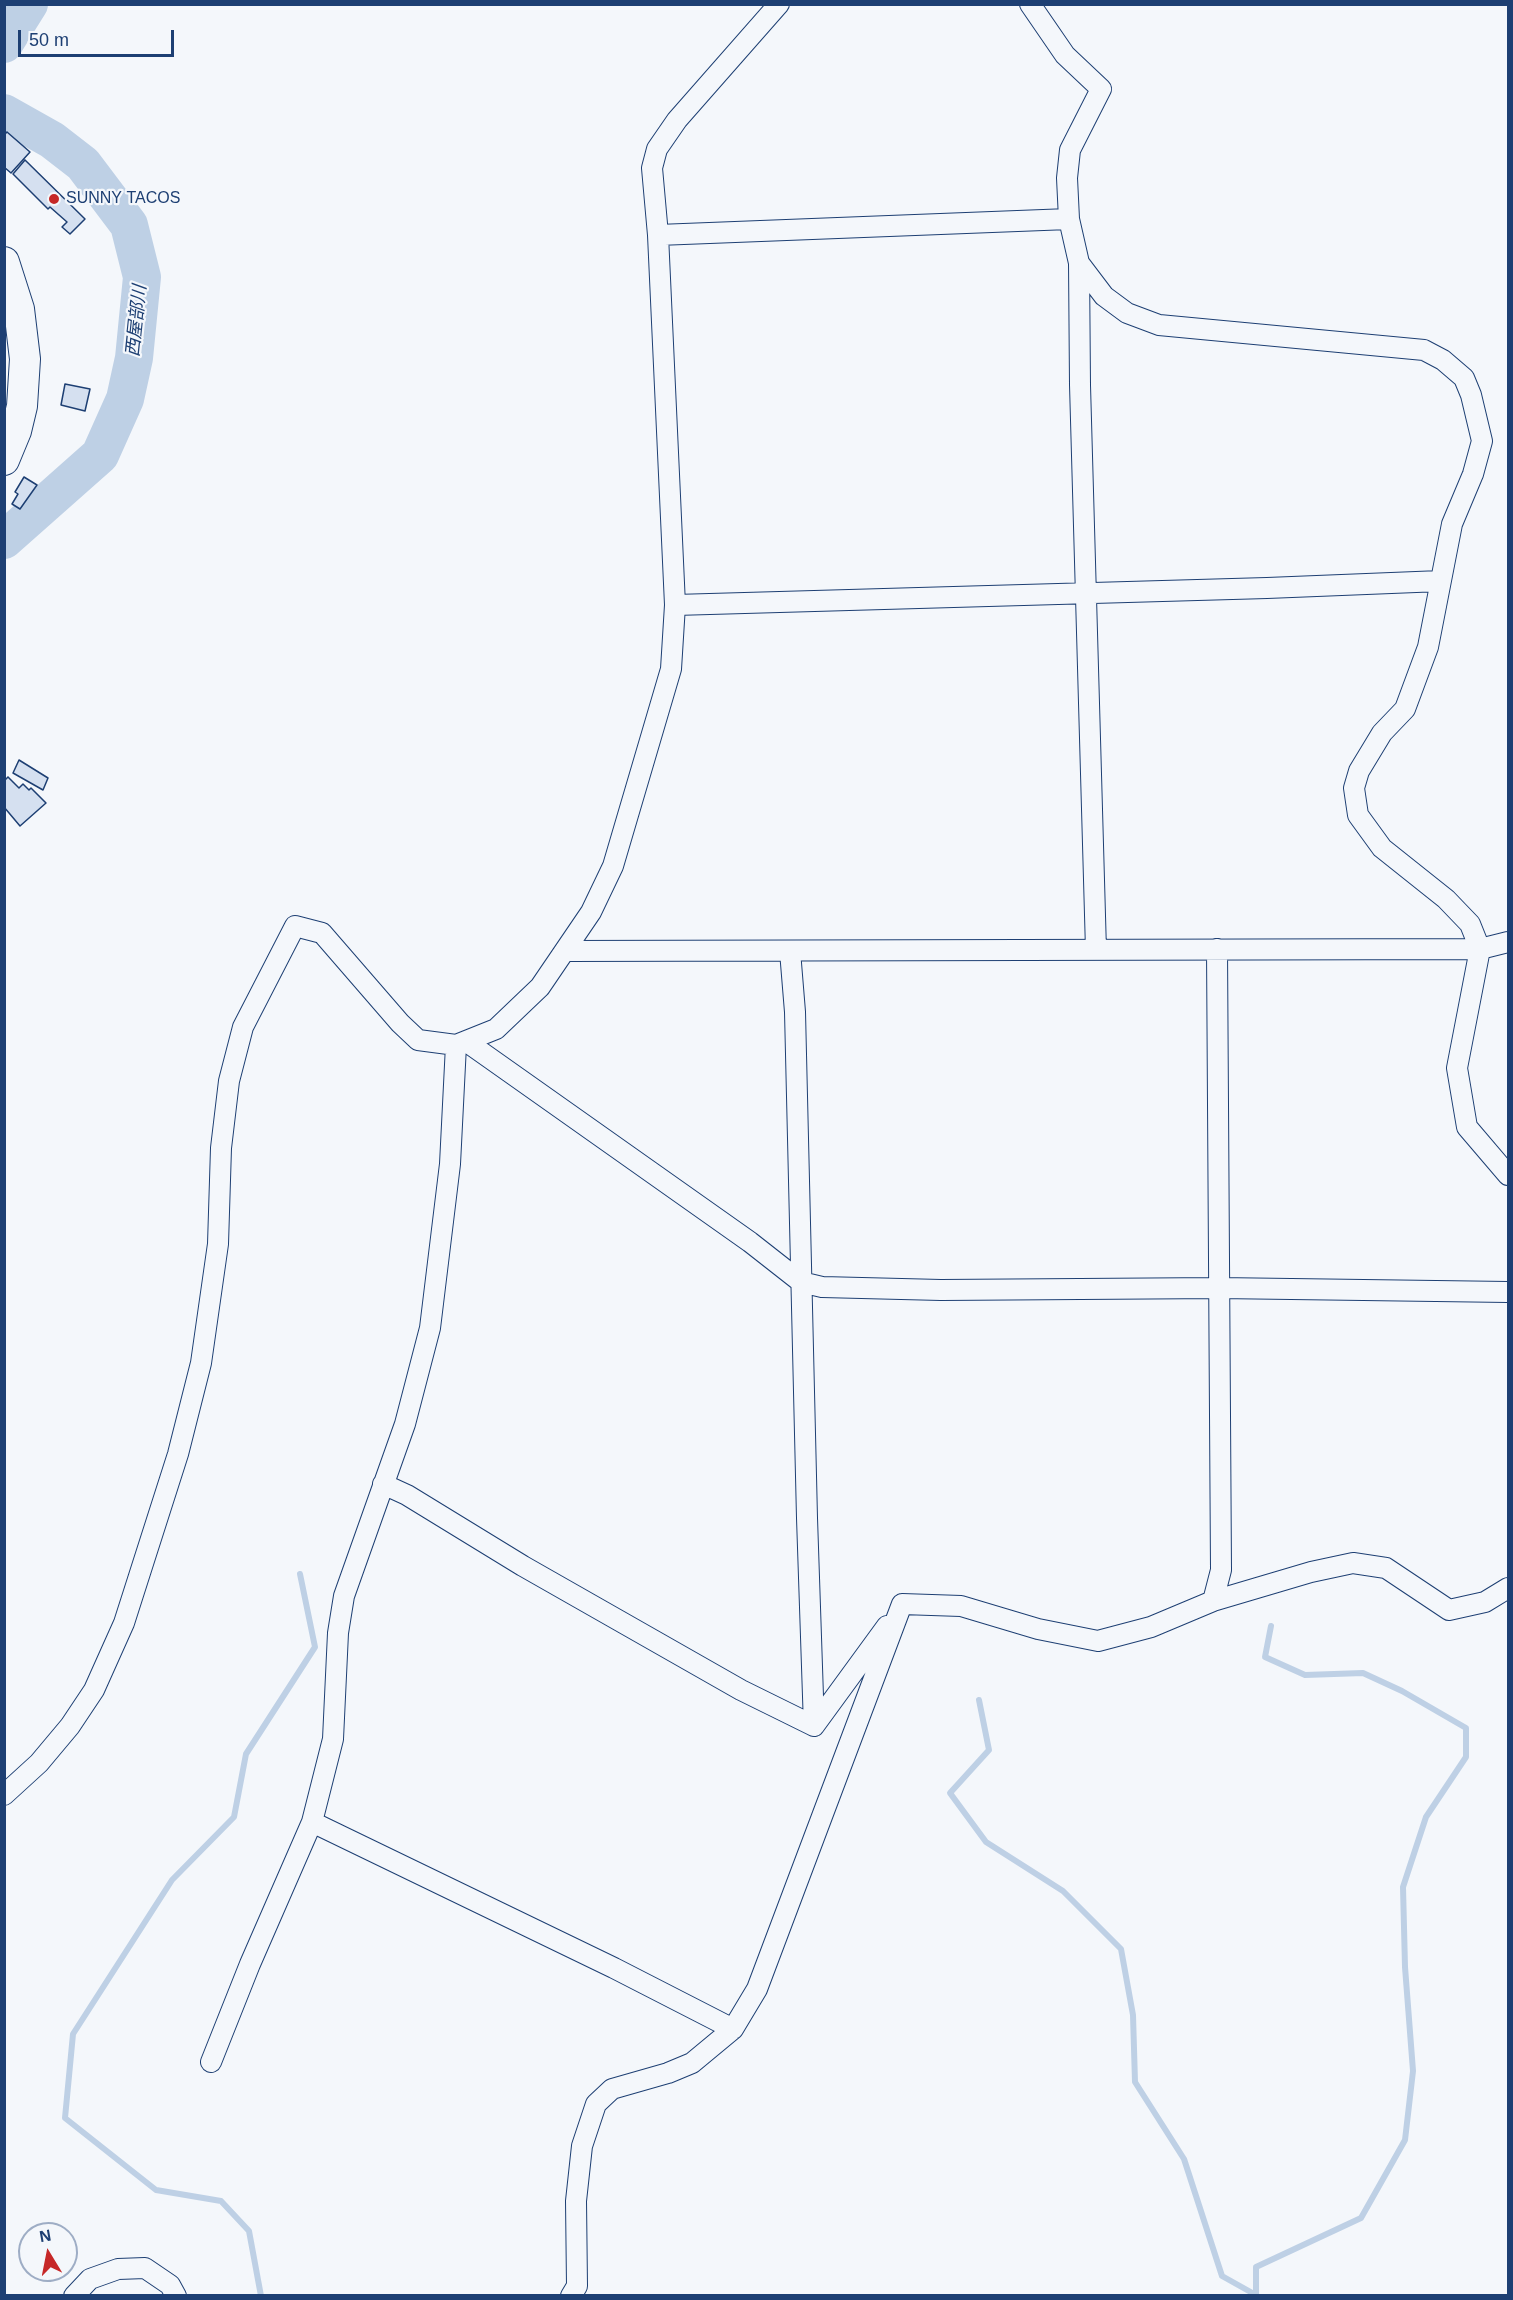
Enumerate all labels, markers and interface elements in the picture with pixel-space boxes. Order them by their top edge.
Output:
scale bar [21,18,177,56]
text: 50 m [29,30,69,50]
place label: SUNNY TACOS [66,189,180,209]
marker: SUNNY TACOS [47,192,61,206]
water label: 西屋部川 [122,284,152,358]
north arrow [18,2222,78,2282]
text: N [38,2226,52,2245]

